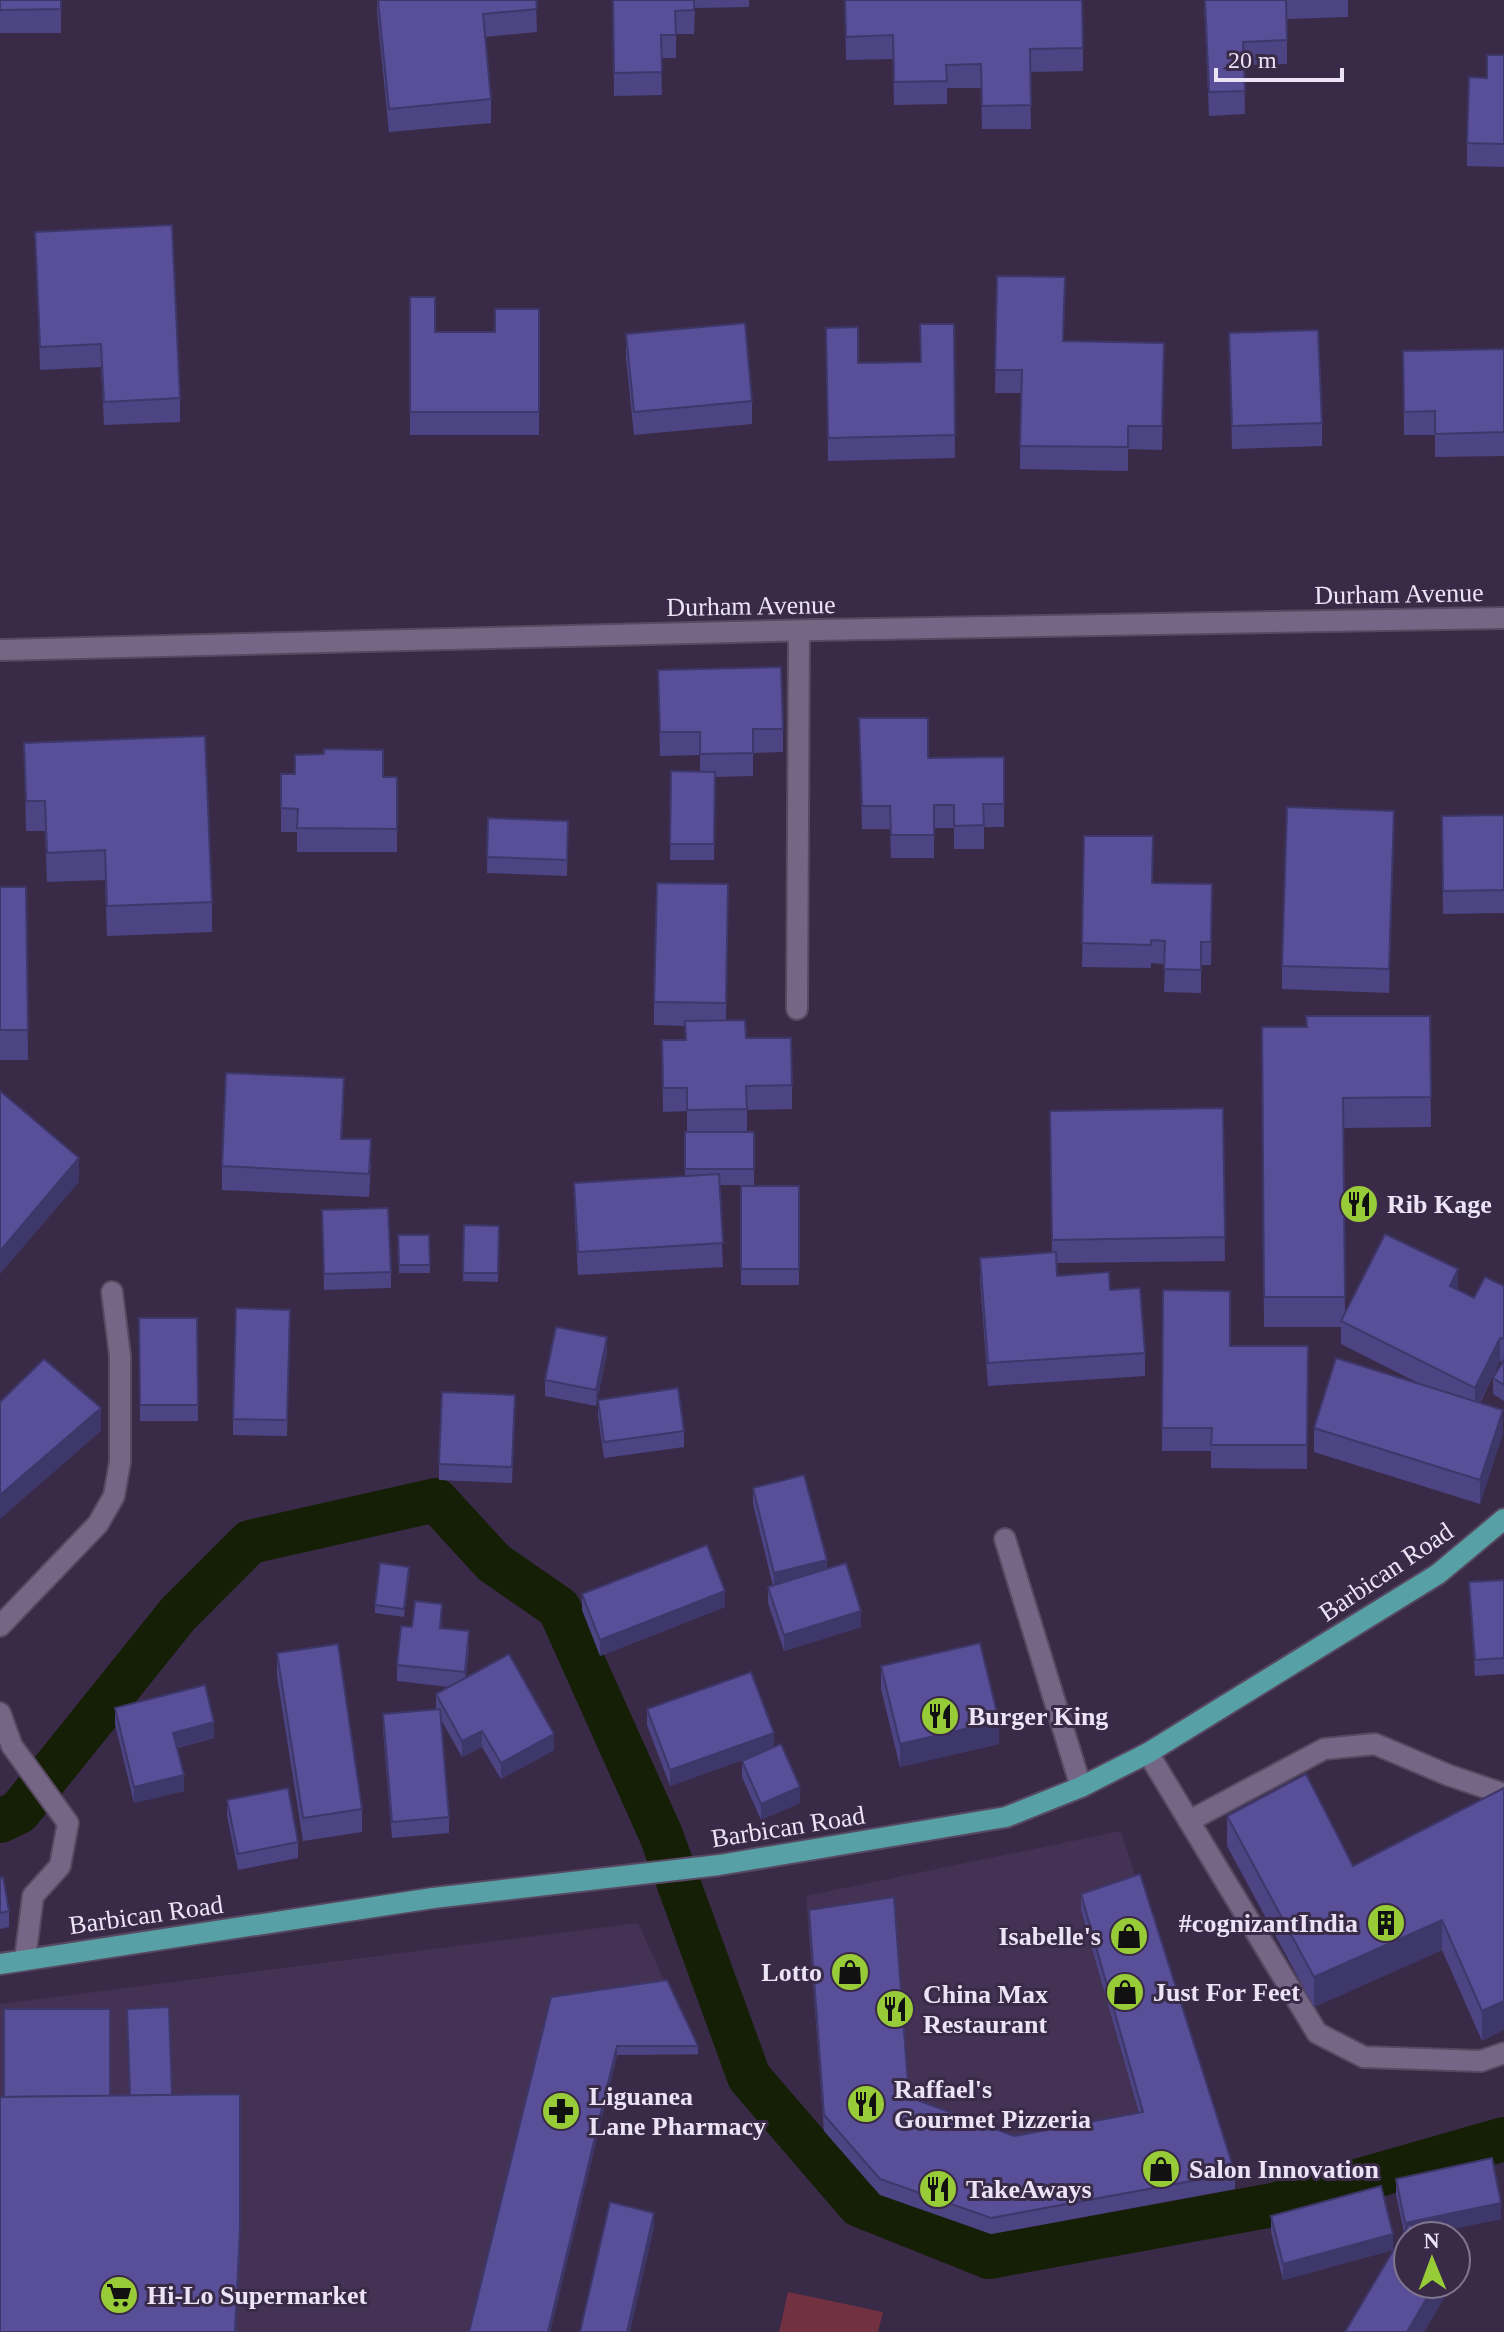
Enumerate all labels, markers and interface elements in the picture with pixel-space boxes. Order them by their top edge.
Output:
scale bar [1216,32,1342,82]
text: 20 m [1228,47,1277,73]
street label: Durham Avenue [1314,578,1484,610]
street label: Durham Avenue [666,590,836,622]
restaurant icon: Rib Kage [1338,1183,1380,1225]
place label: Rib Kage [1387,1190,1492,1219]
street label: Barbican Road [1314,1517,1458,1627]
restaurant icon: Burger King [919,1695,961,1737]
place label: Burger King [968,1702,1108,1731]
street label: Barbican Road [709,1801,867,1853]
street label: Barbican Road [67,1890,225,1940]
building icon: #cognizantIndia [1365,1902,1407,1944]
place label: #cognizantIndia [1179,1909,1358,1938]
shop icon: Isabelle's [1108,1915,1150,1957]
place label: Isabelle's [998,1922,1101,1951]
shop icon: Lotto [829,1951,871,1993]
place label: Lotto [761,1958,822,1987]
shop icon: Just For Feet [1104,1971,1146,2013]
place label: Just For Feet [1153,1978,1300,2007]
place label: China Max Restaurant [923,1980,1048,2039]
restaurant icon: China Max Restaurant [874,1988,916,2030]
place label: Raffael's Gourmet Pizzeria [894,2075,1091,2134]
place label: Liguanea Lane Pharmacy [589,2082,766,2141]
restaurant icon: Raffael's Gourmet Pizzeria [845,2083,887,2125]
pharmacy icon: Liguanea Lane Pharmacy [540,2090,582,2132]
shop icon: Salon Innovation [1140,2148,1182,2190]
place label: Salon Innovation [1189,2155,1380,2184]
restaurant icon: TakeAways [917,2168,959,2210]
place label: TakeAways [966,2175,1092,2204]
north arrow [1392,2220,1472,2300]
text: N [1423,2228,1440,2253]
supermarket icon: Hi-Lo Supermarket [98,2274,140,2316]
place label: Hi-Lo Supermarket [147,2281,368,2310]

